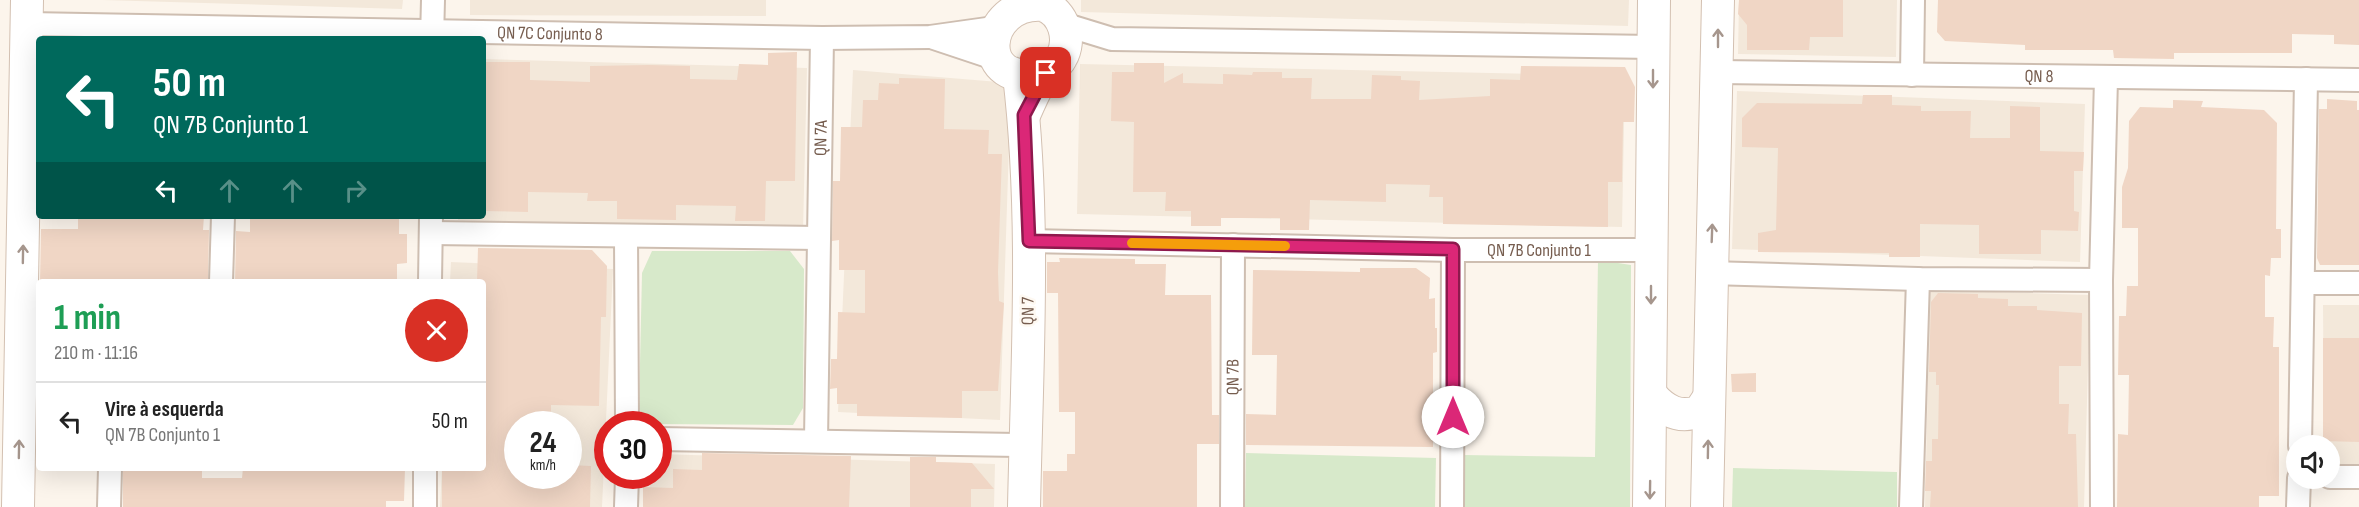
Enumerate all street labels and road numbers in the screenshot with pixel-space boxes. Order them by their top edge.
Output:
street label: QN 7C Conjunto 8 [497,22,603,45]
street label: QN 8 [2024,65,2054,87]
street label: QN 7A [810,120,831,156]
street label: QN 7B Conjunto 1 [1487,240,1591,261]
street label: QN 7 [1017,296,1039,325]
street label: QN 7B [1222,359,1243,395]

